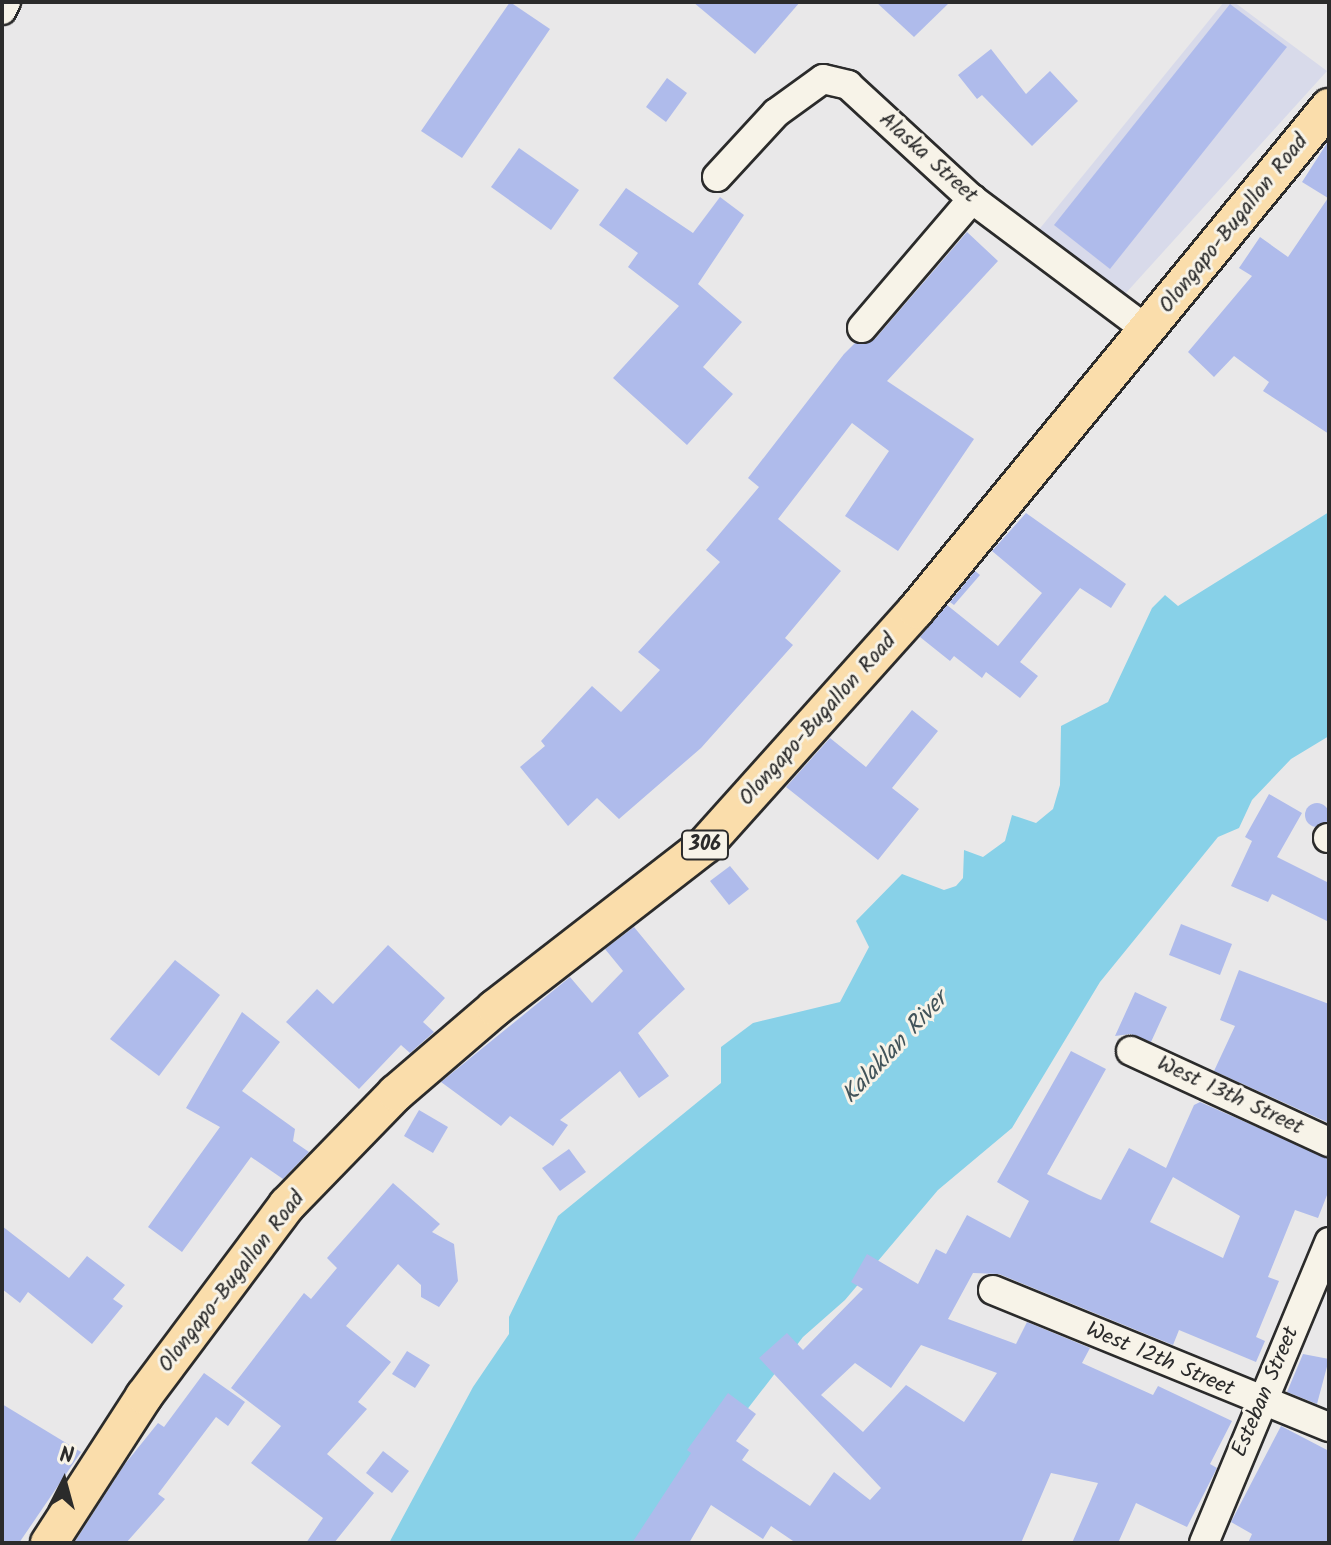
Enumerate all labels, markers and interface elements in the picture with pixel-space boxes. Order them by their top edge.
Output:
street label: Alaska Street [873,107,983,209]
street label: Olongapo-Bugallon Road [1154,129,1314,319]
street label: Olongapo-Bugallon Road [734,628,902,812]
road number: 306 [679,829,731,861]
water label: Kalaklan River [836,986,954,1110]
street label: West 13th Street [1153,1051,1307,1141]
street label: Olongapo-Bugallon Road [153,1186,311,1378]
street label: West 12th Street [1082,1317,1238,1403]
street label: Esteban Street [1227,1323,1305,1461]
text: N [58,1439,75,1475]
north arrow [24,1441,104,1521]

